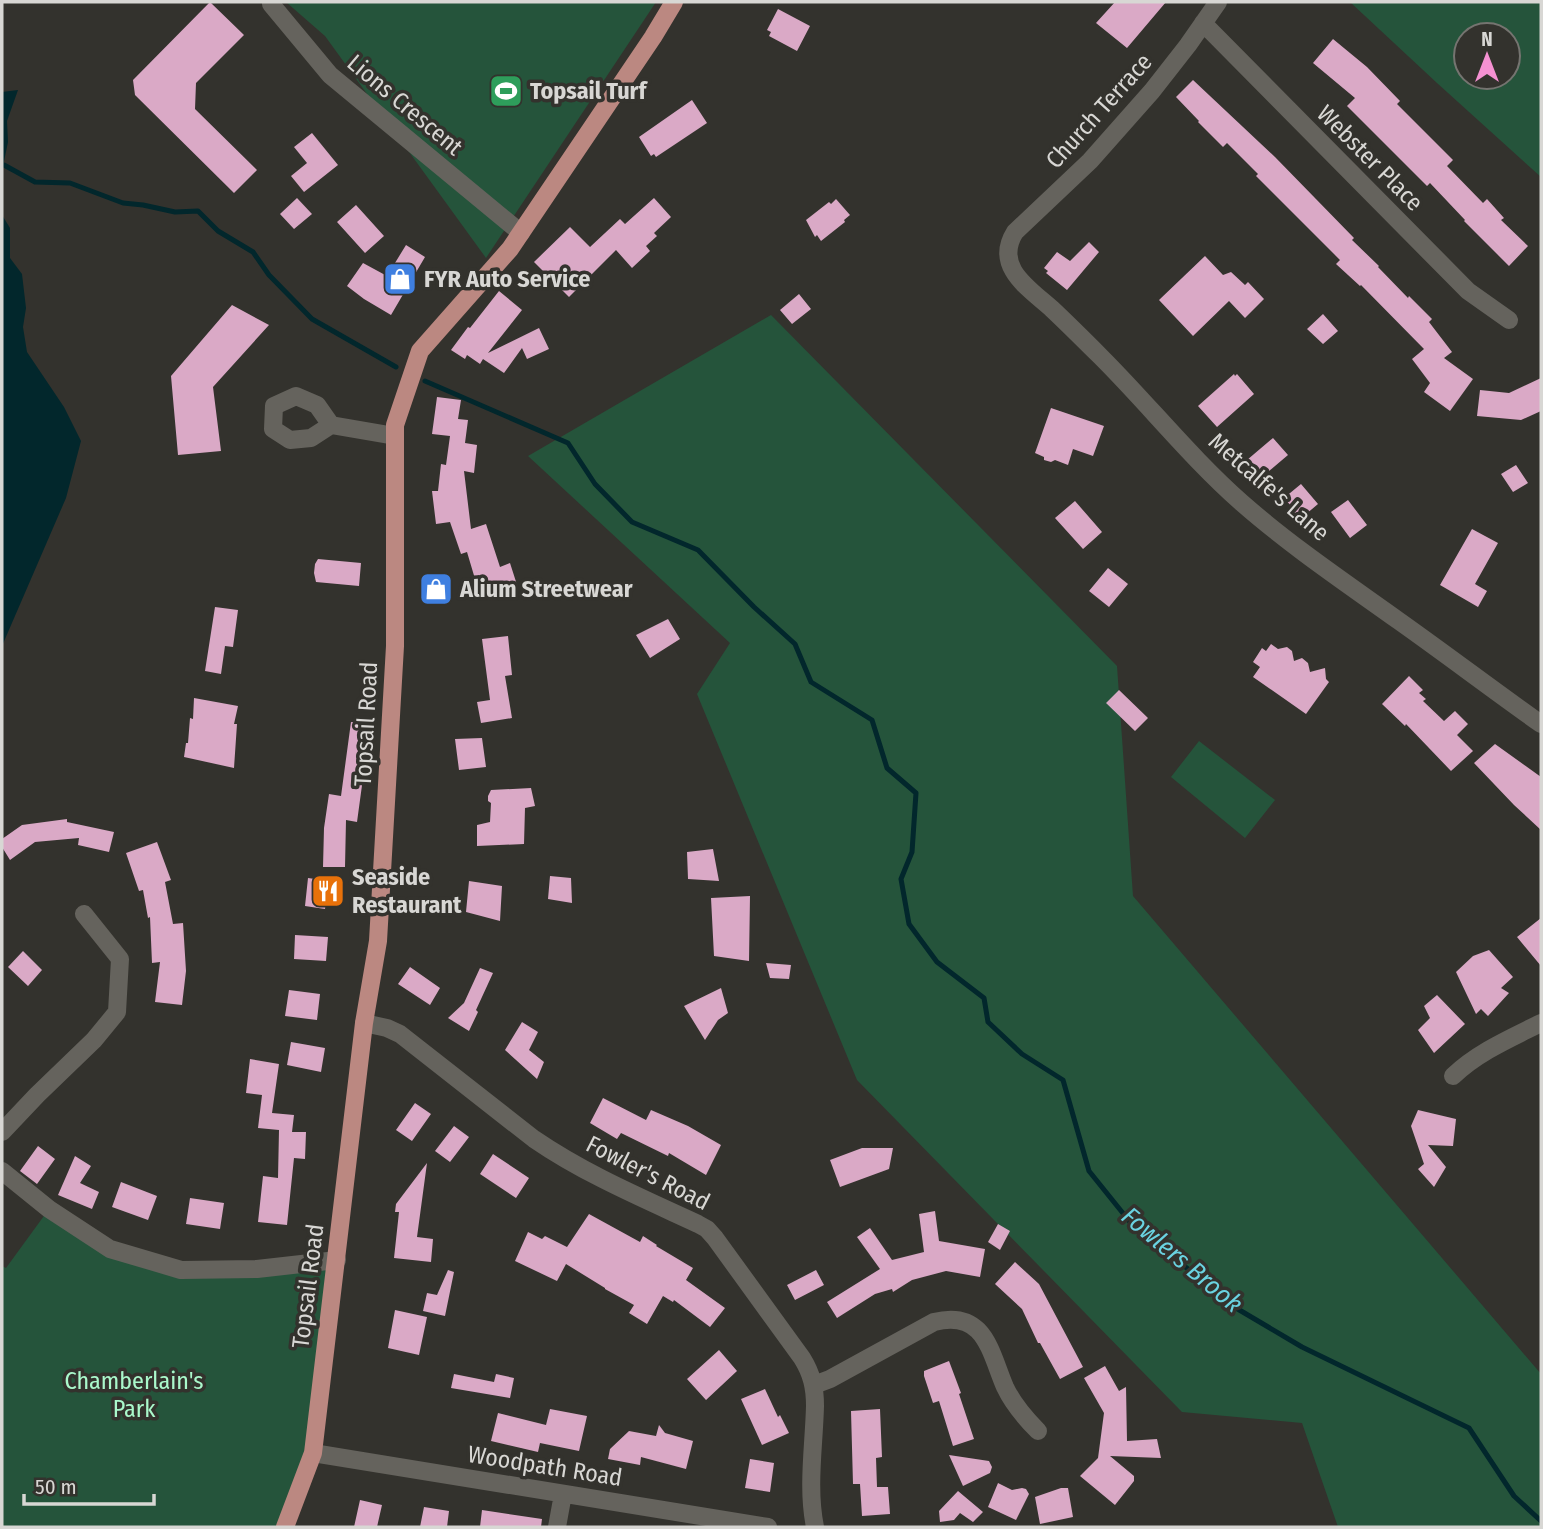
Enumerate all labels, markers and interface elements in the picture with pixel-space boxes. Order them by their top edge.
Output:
north arrow [1452,21,1522,91]
text: N [1481,28,1493,51]
street label: Church Terrace [1040,48,1158,174]
street label: Lions Crescent [342,49,468,161]
sports icon: Topsail Turf [487,72,525,110]
place label: Topsail Turf [530,77,648,105]
street label: Webster Place [1311,99,1429,217]
shop icon: FYR Auto Service [381,260,419,298]
place label: FYR Auto Service [424,265,590,293]
street label: Metcalfe's Lane [1203,427,1335,547]
shop icon: Alium Streetwear [417,570,455,608]
place label: Alium Streetwear [459,575,633,603]
street label: Topsail Road [349,661,383,787]
place label: Seaside Restaurant [352,863,462,919]
restaurant icon: Seaside Restaurant [309,872,347,910]
street label: Fowler's Road [582,1130,714,1216]
water label: Fowlers Brook [1115,1200,1249,1320]
street label: Topsail Road [286,1222,330,1350]
park label: Chamberlain's Park [64,1367,204,1423]
street label: Woodpath Road [466,1440,624,1492]
scale bar [24,1462,154,1506]
text: 50 m [35,1474,77,1500]

